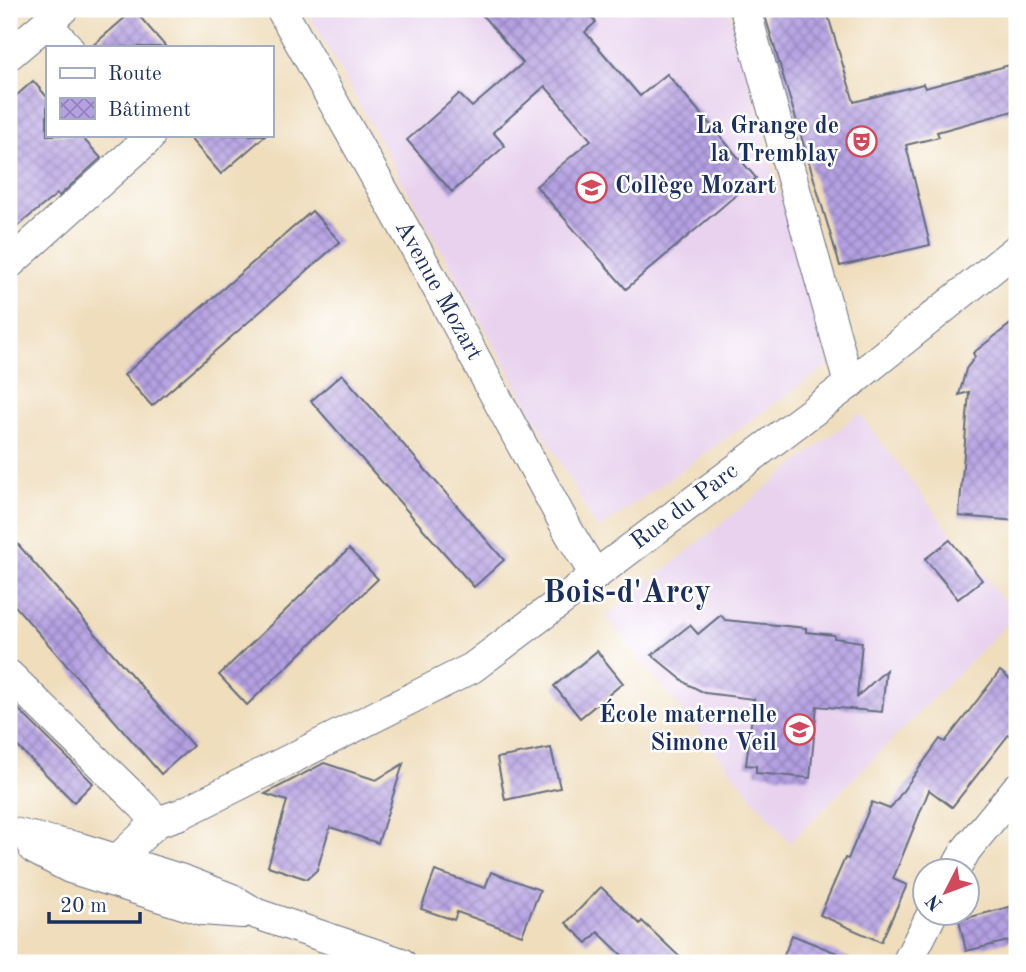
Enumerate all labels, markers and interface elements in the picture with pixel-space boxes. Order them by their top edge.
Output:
legend [46,46,273,136]
text: Route [108,64,162,85]
text: Bâtiment [108,100,191,121]
place label: La Grange de la Tremblay [695,115,839,167]
theatre icon: La Grange de la Tremblay [845,124,879,158]
school or university icon: Collège Mozart [575,170,609,204]
place label: Collège Mozart [615,175,776,199]
street label: Avenue Mozart [390,217,486,365]
street label: Rue du Parc [627,459,743,555]
district label: Bois-d'Arcy [543,578,711,610]
place label: École maternelle Simone Veil [599,698,777,756]
school or university icon: École maternelle Simone Veil [783,713,817,747]
north arrow [911,856,981,926]
scale bar [49,881,140,925]
text: N [923,890,947,913]
text: 20 m [60,896,107,917]

